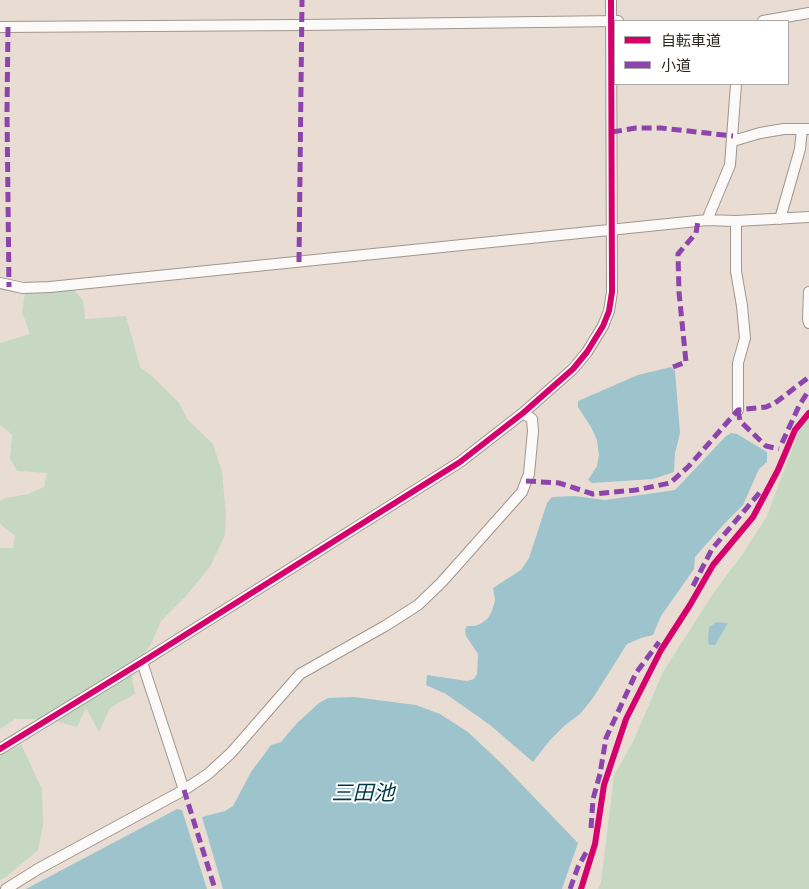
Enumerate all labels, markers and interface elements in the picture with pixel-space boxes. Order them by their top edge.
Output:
legend [614,20,789,85]
text: 自転車道 [661,34,721,49]
text: 小道 [661,59,691,74]
water label: 三田池 [332,781,394,807]

